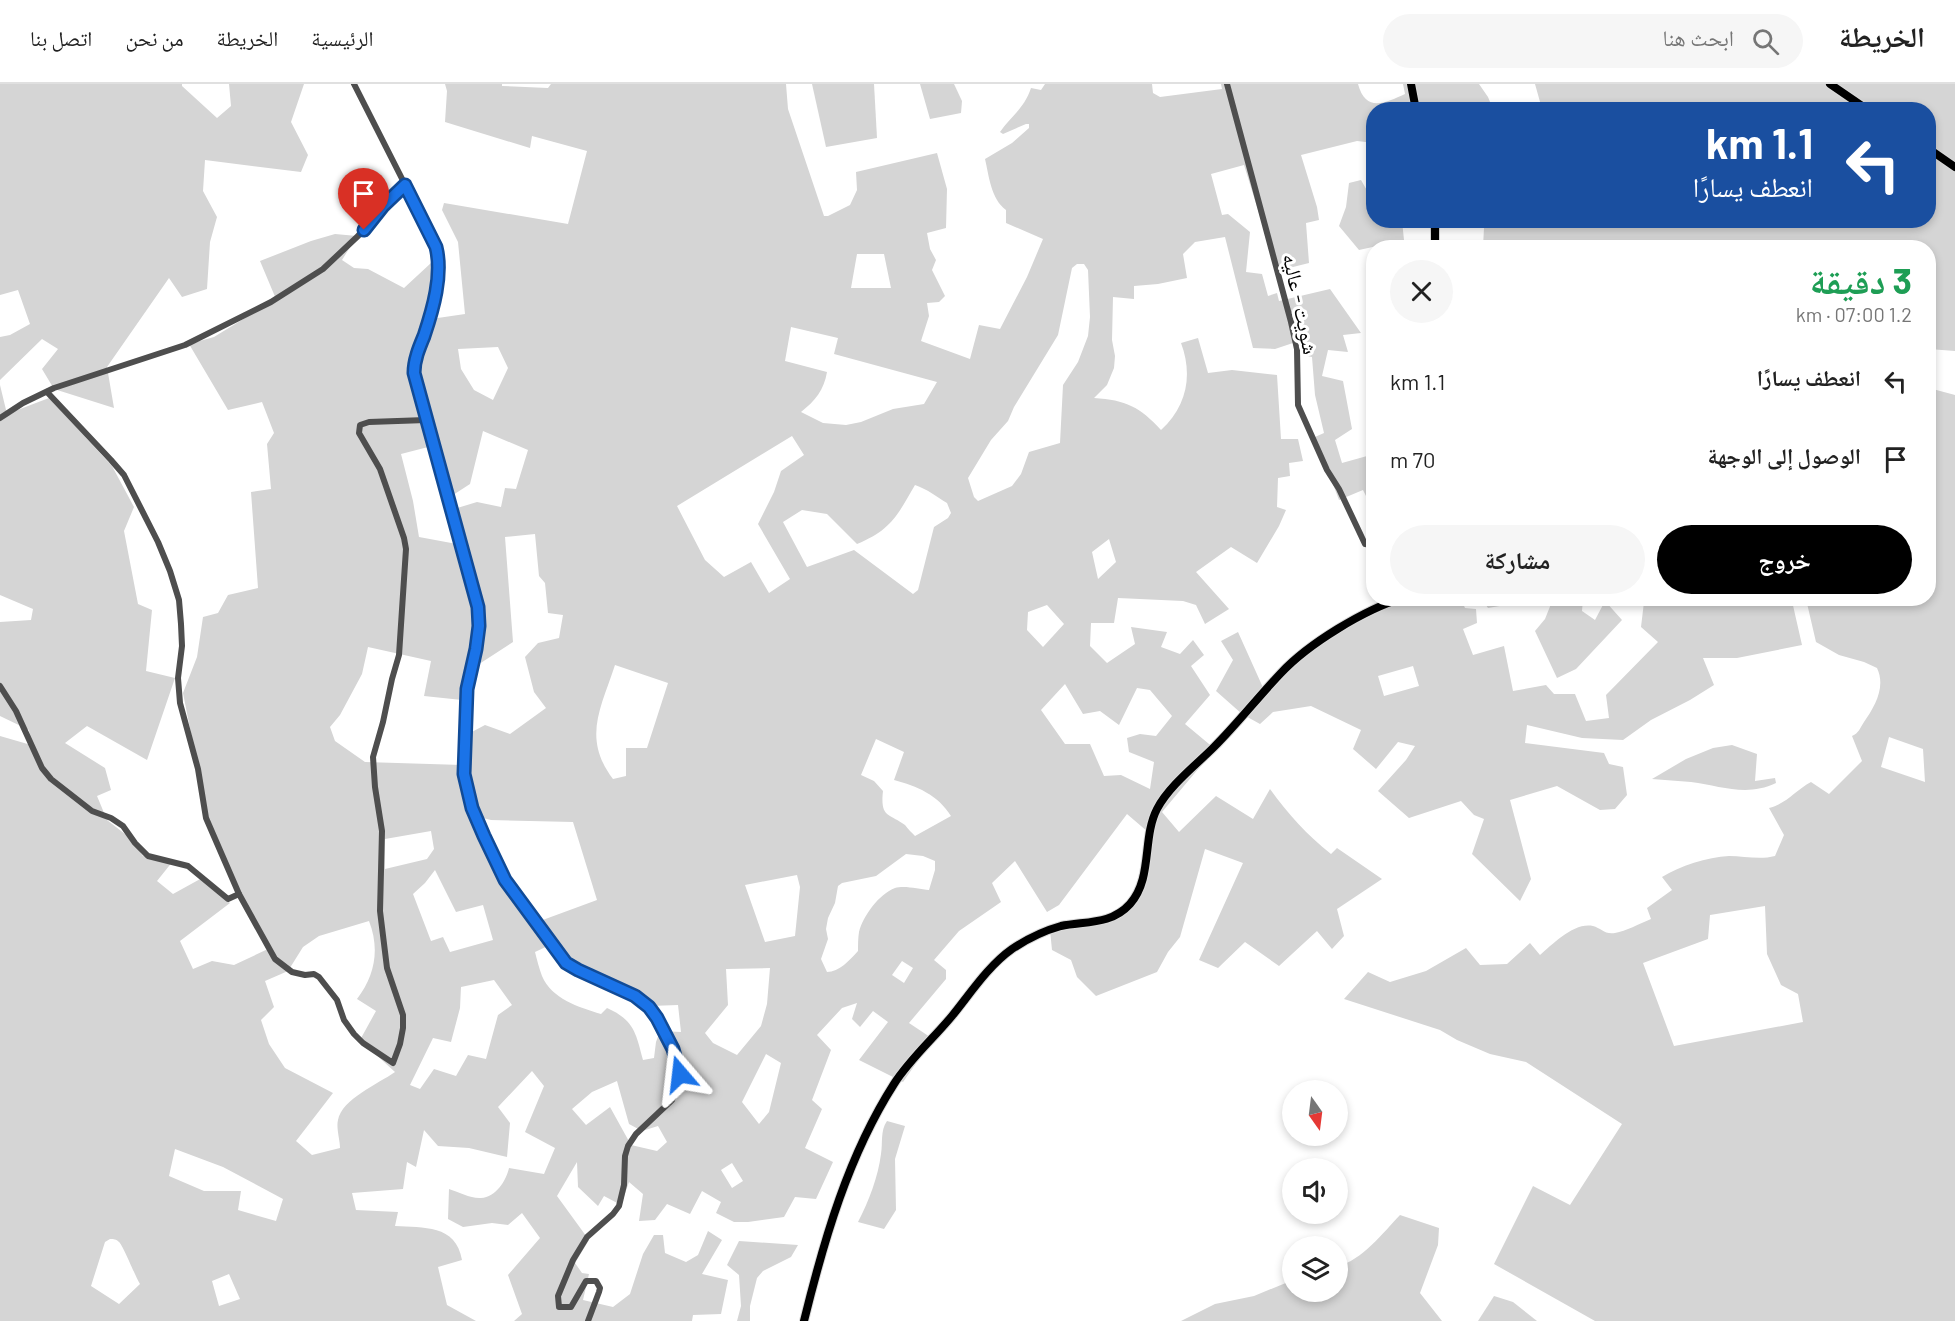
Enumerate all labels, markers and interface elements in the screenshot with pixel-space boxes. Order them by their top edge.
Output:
search box [1383,14,1803,68]
text: الخريطة [1839,19,1925,53]
text: ابحث هنا [1663,24,1734,50]
text: اتصل بنا [30,25,92,50]
text: من نحن [125,25,183,50]
text: الخريطة [216,25,278,50]
text: الرئيسية [311,25,374,50]
icon: search [1749,25,1782,58]
text: 1.1 km [1706,117,1813,167]
icon: left [1834,126,1912,204]
pin [338,168,389,230]
text: انعطف يسارًا [1693,170,1813,202]
icon: arrive [347,177,380,210]
street label: شويت - عاليه [1278,251,1324,356]
text: 3 دقيقة [1810,258,1912,301]
button: close [1390,260,1453,323]
text: 1.2 km · 07:00 [1796,302,1912,326]
text: انعطف يسارًا [1757,364,1861,390]
icon: left [1879,365,1912,398]
text: 1.1 km [1390,368,1445,394]
text: الوصول إلى الوجهة [1708,442,1861,468]
icon: arrive [1879,443,1912,476]
text: 70 m [1390,446,1435,472]
button: مشاركة [1390,525,1645,594]
button: خروج [1657,525,1912,594]
position arrow [648,1042,712,1106]
north arrow [1282,1080,1348,1146]
map controls [1282,1080,1348,1302]
button: sound [1282,1158,1348,1224]
button: layers [1282,1236,1348,1302]

